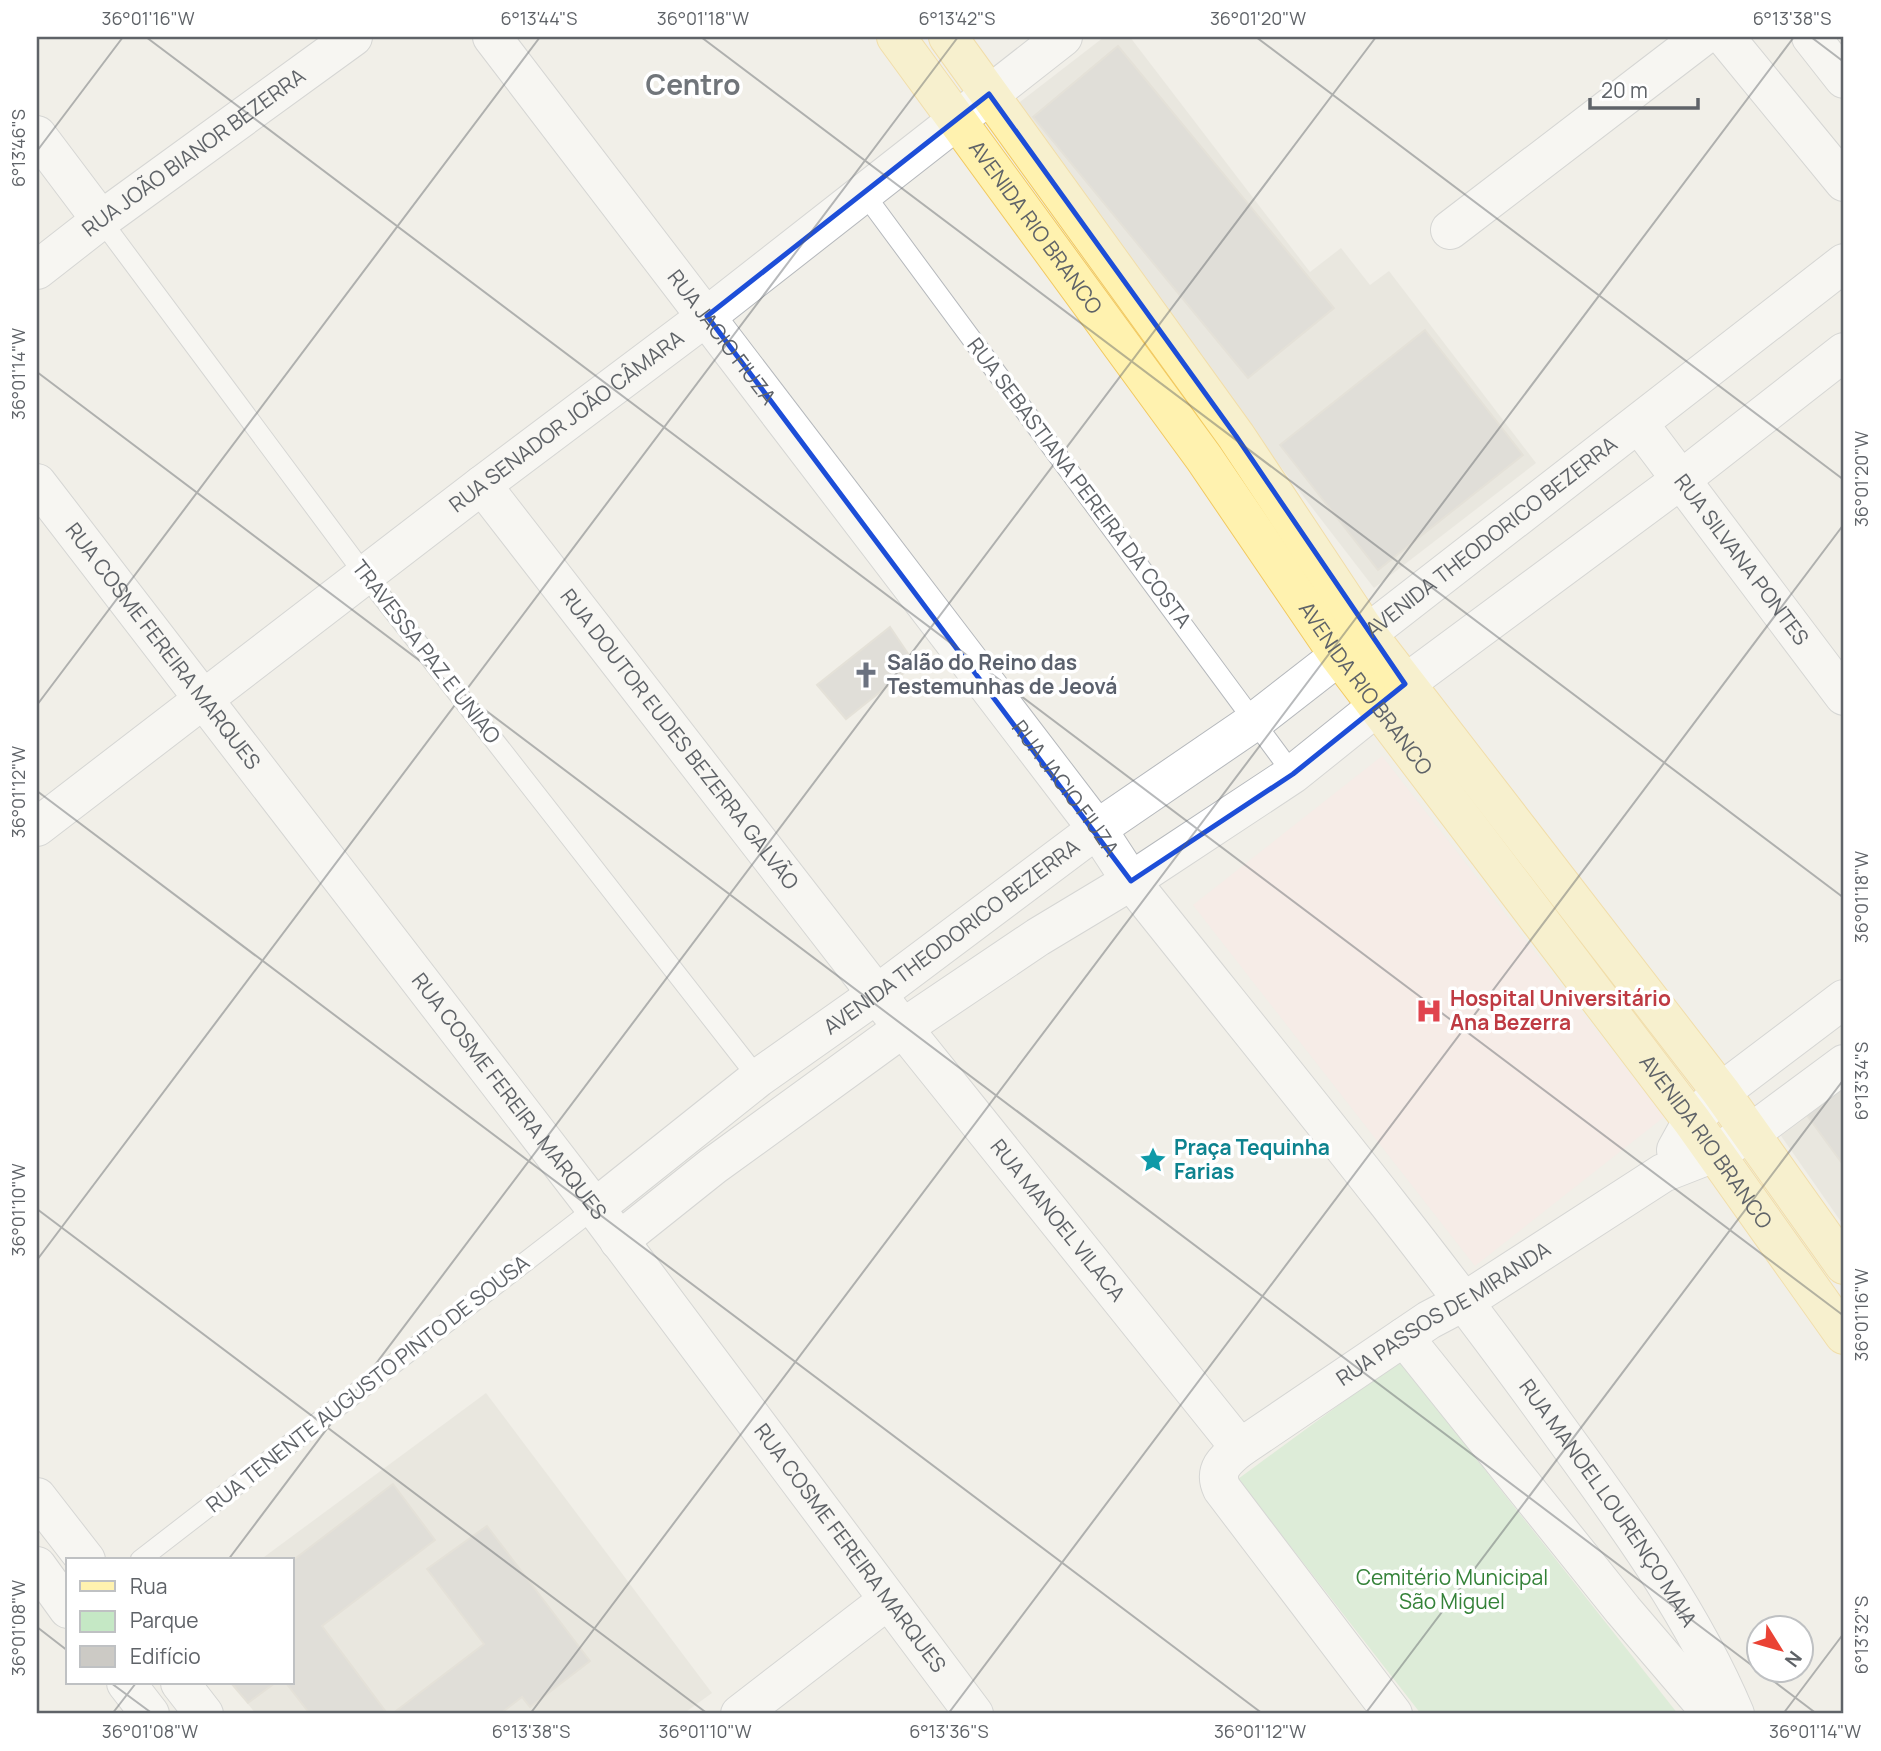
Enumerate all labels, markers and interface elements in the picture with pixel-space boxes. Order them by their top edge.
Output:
text: 36°01'16"W [101,6,195,30]
text: 6°13'44"S [501,6,577,30]
text: 36°01'18"W [657,6,749,30]
text: 6°13'42"S [919,6,995,30]
text: 36°01'20"W [1210,6,1306,30]
text: 6°13'38"S [1753,6,1831,30]
street label: RUA JOÃO BIANOR BEZERRA [76,61,311,243]
district label: Centro [646,65,740,103]
scale bar [1590,66,1699,110]
text: 20 m [1601,76,1648,104]
text: 6°13'46"S [6,109,30,187]
street label: AVENIDA RIO BRANCO [963,134,1109,319]
street label: RUA JACIO FIUZA [662,264,783,410]
street label: RUA SENADOR JOÃO CÂMARA [443,323,689,518]
text: 36°01'14"W [6,328,30,420]
street label: RUA SEBASTIANA PEREIRA DA COSTA [961,332,1198,633]
street label: AVENIDA THEODORICO BEZERRA [1359,430,1623,643]
text: 36°01'20"W [1849,431,1873,527]
street label: RUA SILVANA PONTES [1669,468,1816,650]
street label: RUA COSME FEREIRA MARQUES [60,517,267,775]
street label: TRAVESSA PAZ E UNIAO [346,554,507,749]
street label: RUA DOUTOR EUDES BEZERRA GALVÃO [555,583,806,895]
street label: AVENIDA RIO BRANCO [1293,596,1439,780]
place label: Salão do Reino das Testemunhas de Jeová [887,648,1117,700]
church icon: Salão do Reino das Testemunhas de Jeová [851,660,881,690]
street label: RUA JACIO FIUZA [1006,714,1126,861]
text: 36°01'12"W [6,746,30,838]
street label: AVENIDA THEODORICO BEZERRA [818,832,1085,1040]
text: 36°01'18"W [1849,851,1873,943]
street label: RUA COSME FEREIRA MARQUES [406,967,614,1225]
place label: Hospital Universitário Ana Bezerra [1450,984,1671,1036]
hospital icon: Hospital Universitário Ana Bezerra [1414,996,1444,1026]
text: 6°13'34"S [1849,1042,1873,1120]
street label: AVENIDA RIO BRANCO [1634,1049,1779,1234]
street label: RUA MANOEL VILACA [985,1133,1132,1307]
place label: Praça Tequinha Farias [1174,1133,1330,1185]
place icon: Praça Tequinha Farias [1138,1145,1168,1175]
text: 36°01'10"W [6,1163,30,1256]
street label: RUA PASSOS DE MIRANDA [1330,1235,1555,1392]
street label: RUA TENENTE AUGUSTO PINTO DE SOUSA [200,1248,535,1518]
text: 36°01'16"W [1849,1268,1873,1362]
street label: RUA MANOEL LOURENÇO MAIA [1513,1373,1704,1632]
street label: RUA COSME FEREIRA MARQUES [748,1418,953,1678]
legend [66,1558,294,1684]
park label: Cemitério Municipal São Miguel [1356,1563,1548,1615]
text: Rua [130,1572,167,1600]
text: 36°01'08"W [6,1580,30,1676]
text: 6°13'32"S [1849,1596,1873,1674]
text: Parque [130,1606,199,1634]
north arrow [1744,1614,1814,1684]
text: Edifício [130,1642,201,1670]
text: N [1779,1646,1808,1673]
text: 36°01'08"W [102,1719,198,1743]
text: 6°13'38"S [492,1719,570,1743]
text: 36°01'10"W [659,1719,752,1743]
text: 6°13'36"S [909,1719,989,1743]
text: 36°01'12"W [1214,1719,1306,1743]
text: 36°01'14"W [1769,1719,1861,1743]

